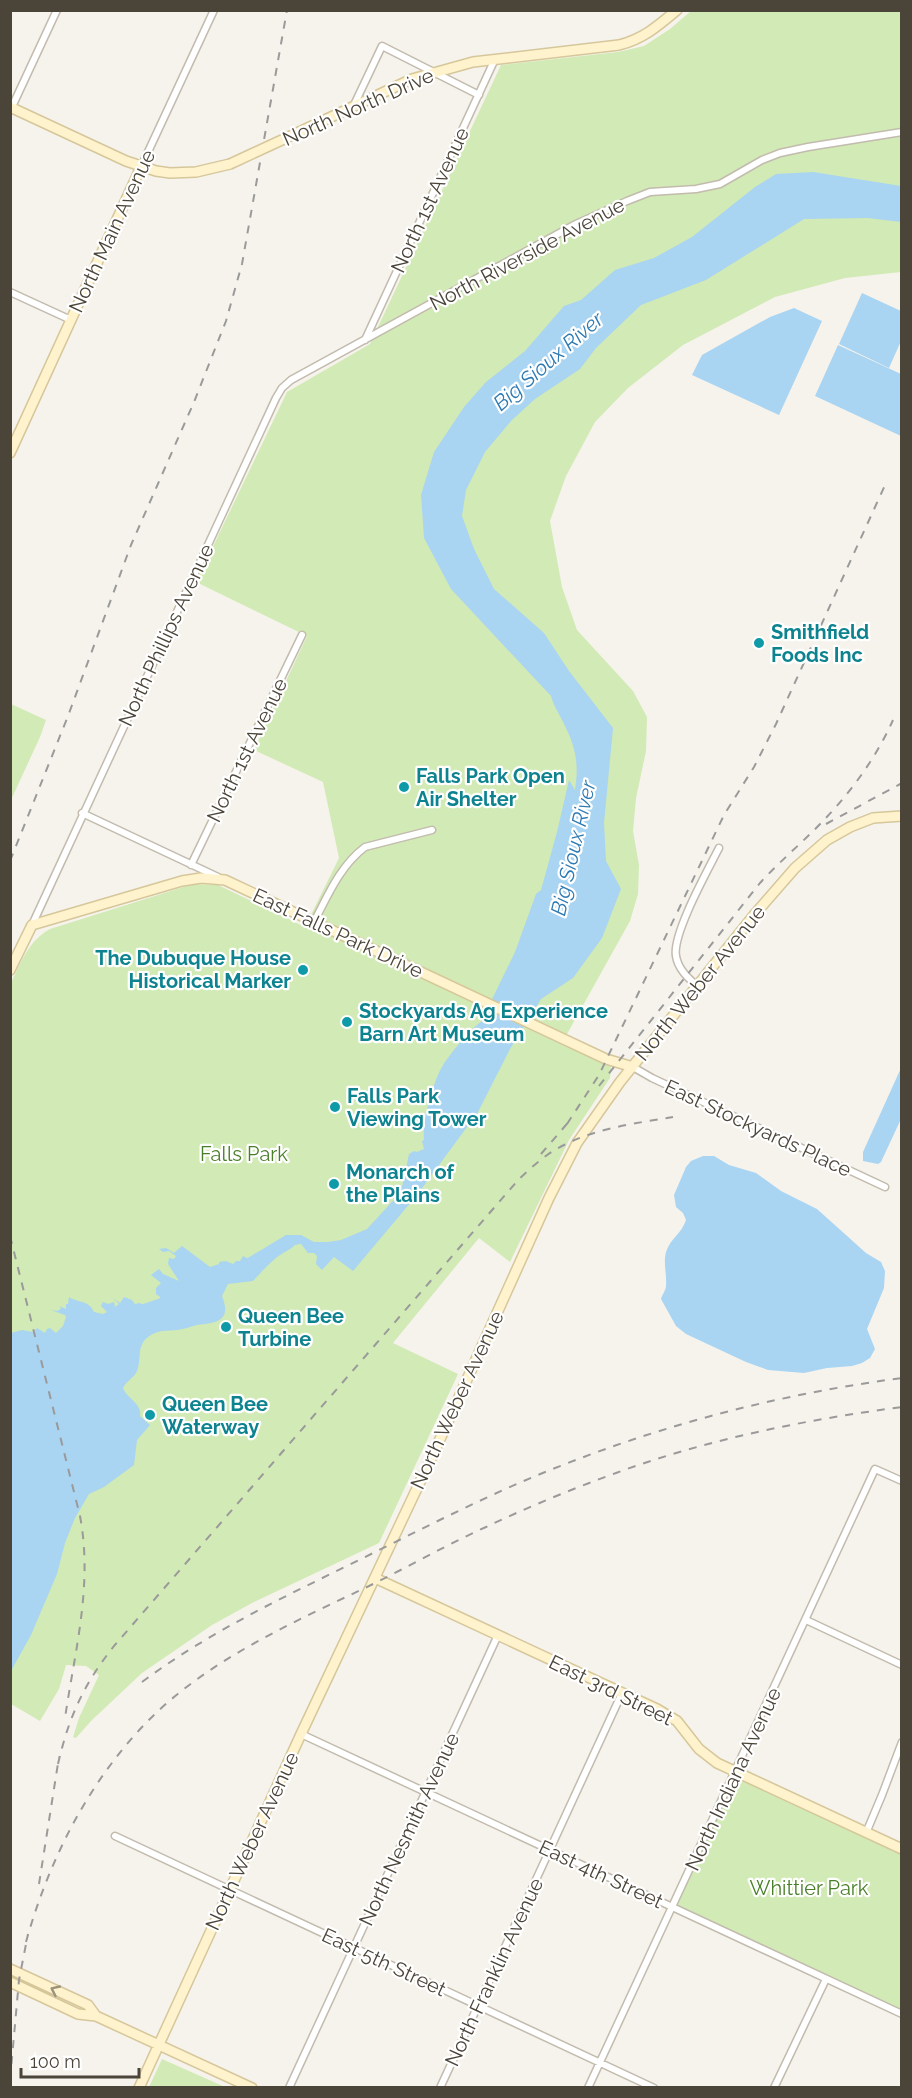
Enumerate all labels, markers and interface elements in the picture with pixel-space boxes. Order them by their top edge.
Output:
street label: North North Drive [279,63,438,151]
street label: North 1st Avenue [386,123,474,276]
street label: North Main Avenue [64,146,160,316]
street label: North Riverside Avenue [426,192,629,316]
water label: Big Sioux River [488,306,609,416]
street label: North Phillips Avenue [113,540,219,730]
place label: Smithfield Foods Inc [771,620,869,667]
marker: Smithfield Foods Inc [752,636,766,650]
street label: North 1st Avenue [202,674,292,826]
place label: Falls Park Open Air Shelter [416,764,565,811]
water label: Big Sioux River [545,777,601,918]
marker: Falls Park Open Air Shelter [397,780,411,794]
street label: East Falls Park Drive [249,883,427,983]
street label: North Weber Avenue [630,900,770,1066]
place label: The Dubuque House Historical Marker [95,946,291,993]
marker: The Dubuque House Historical Marker [296,963,310,977]
place label: Stockyards Ag Experience Barn Art Museum [359,999,608,1046]
marker: Stockyards Ag Experience Barn Art Museum [340,1015,354,1029]
street label: East Stockyards Place [661,1074,855,1182]
place label: Falls Park Viewing Tower [347,1084,487,1131]
marker: Falls Park Viewing Tower [328,1100,342,1114]
park label: Falls Park [200,1142,288,1166]
place label: Monarch of the Plains [346,1160,455,1207]
marker: Monarch of the Plains [327,1177,341,1191]
place label: Queen Bee Turbine [238,1304,344,1351]
street label: North Weber Avenue [405,1307,509,1493]
marker: Queen Bee Turbine [219,1320,233,1334]
place label: Queen Bee Waterway [162,1392,268,1439]
marker: Queen Bee Waterway [143,1408,157,1422]
street label: East 3rd Street [545,1650,677,1730]
street label: North Indiana Avenue [680,1683,786,1874]
street label: North Nesmith Avenue [354,1728,464,1929]
street label: North Weber Avenue [200,1748,304,1934]
street label: East 4th Street [535,1835,667,1913]
street label: North Franklin Avenue [440,1874,548,2070]
park label: Whittier Park [750,1876,869,1900]
street label: East 5th Street [318,1923,450,2001]
one-way arrow [51,1985,62,1997]
scale bar [21,2041,140,2079]
text: 100 m [30,2051,81,2072]

